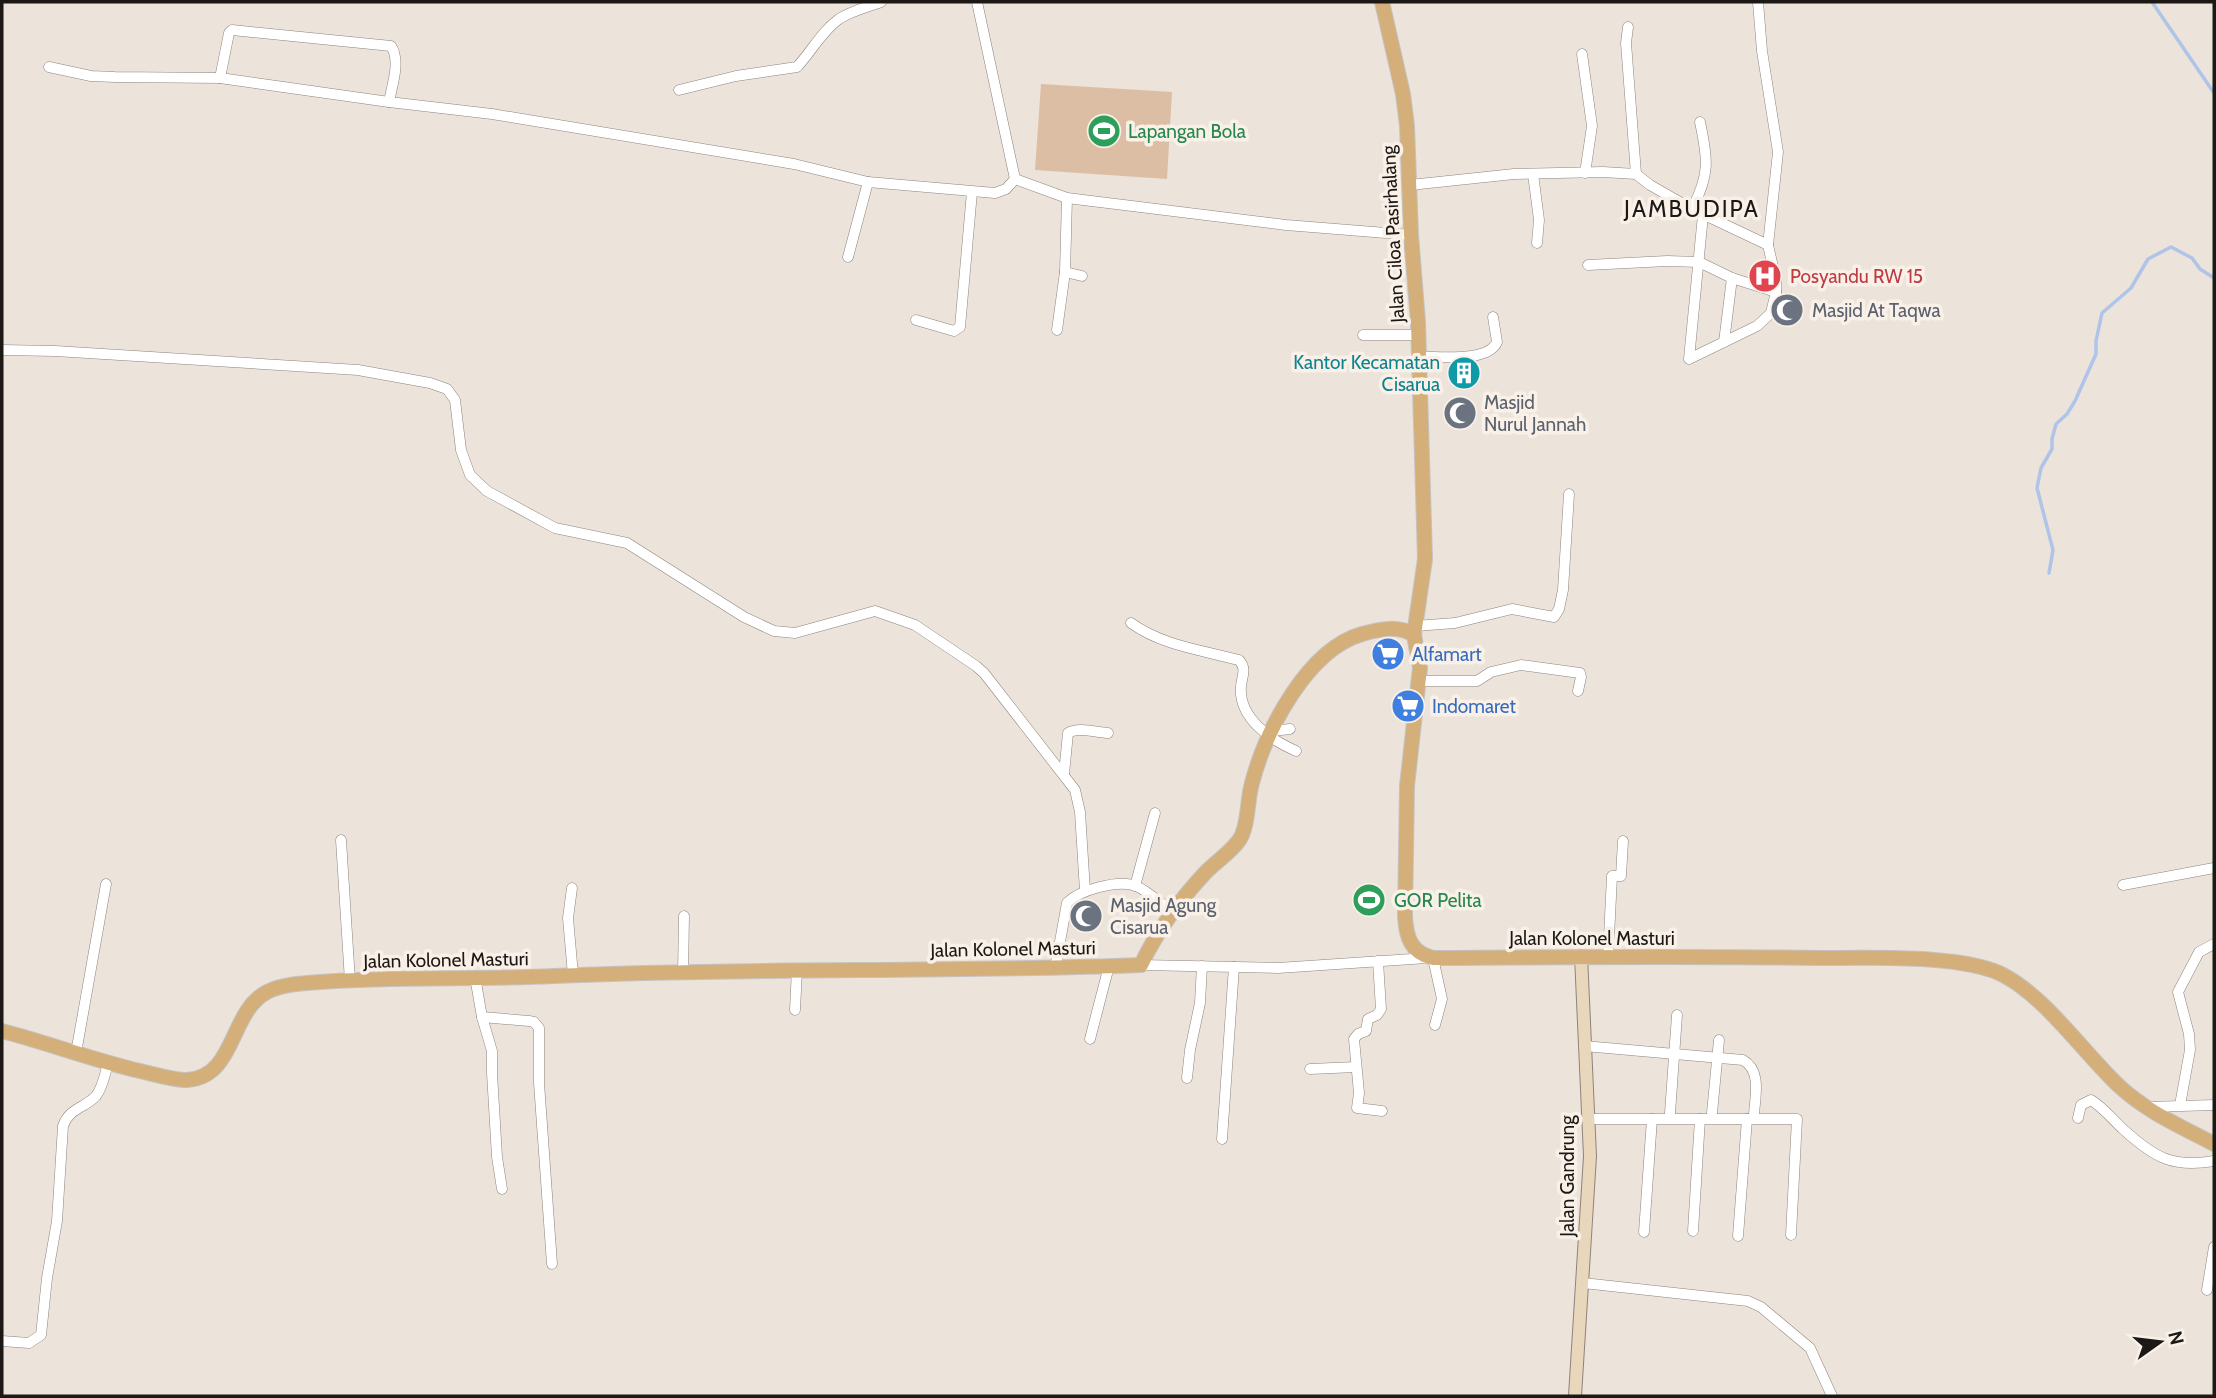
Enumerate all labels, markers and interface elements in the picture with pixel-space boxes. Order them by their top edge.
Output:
sports icon: Lapangan Bola [1085,112,1123,150]
place label: Lapangan Bola [1128,120,1246,143]
street label: Jalan Ciloa Pasirhalang [1377,144,1409,324]
district label: JAMBUDIPA [1623,195,1760,223]
hospital icon: Posyandu RW 15 [1746,257,1784,295]
place label: Posyandu RW 15 [1790,265,1923,288]
mosque icon: Masjid At Taqwa [1768,291,1806,329]
place label: Masjid At Taqwa [1812,299,1941,322]
place label: Kantor Kecamatan Cisarua [1293,351,1440,396]
building icon: Kantor Kecamatan Cisarua [1445,354,1483,392]
place label: Masjid Nurul Jannah [1484,391,1586,436]
mosque icon: Masjid Nurul Jannah [1441,394,1479,432]
supermarket icon: Alfamart [1369,635,1407,673]
place label: Alfamart [1412,643,1482,666]
supermarket icon: Indomaret [1389,687,1427,725]
place label: Indomaret [1432,695,1517,718]
sports icon: GOR Pelita [1350,881,1388,919]
place label: GOR Pelita [1394,889,1482,912]
place label: Masjid Agung Cisarua [1110,894,1217,939]
mosque icon: Masjid Agung Cisarua [1067,897,1105,935]
street label: Jalan Kolonel Masturi [1508,927,1675,950]
street label: Jalan Kolonel Masturi [929,936,1096,962]
street label: Jalan Kolonel Masturi [362,947,529,973]
street label: Jalan Gandrung [1556,1115,1579,1238]
north arrow [2125,1307,2195,1377]
text: N [2163,1329,2189,1347]

